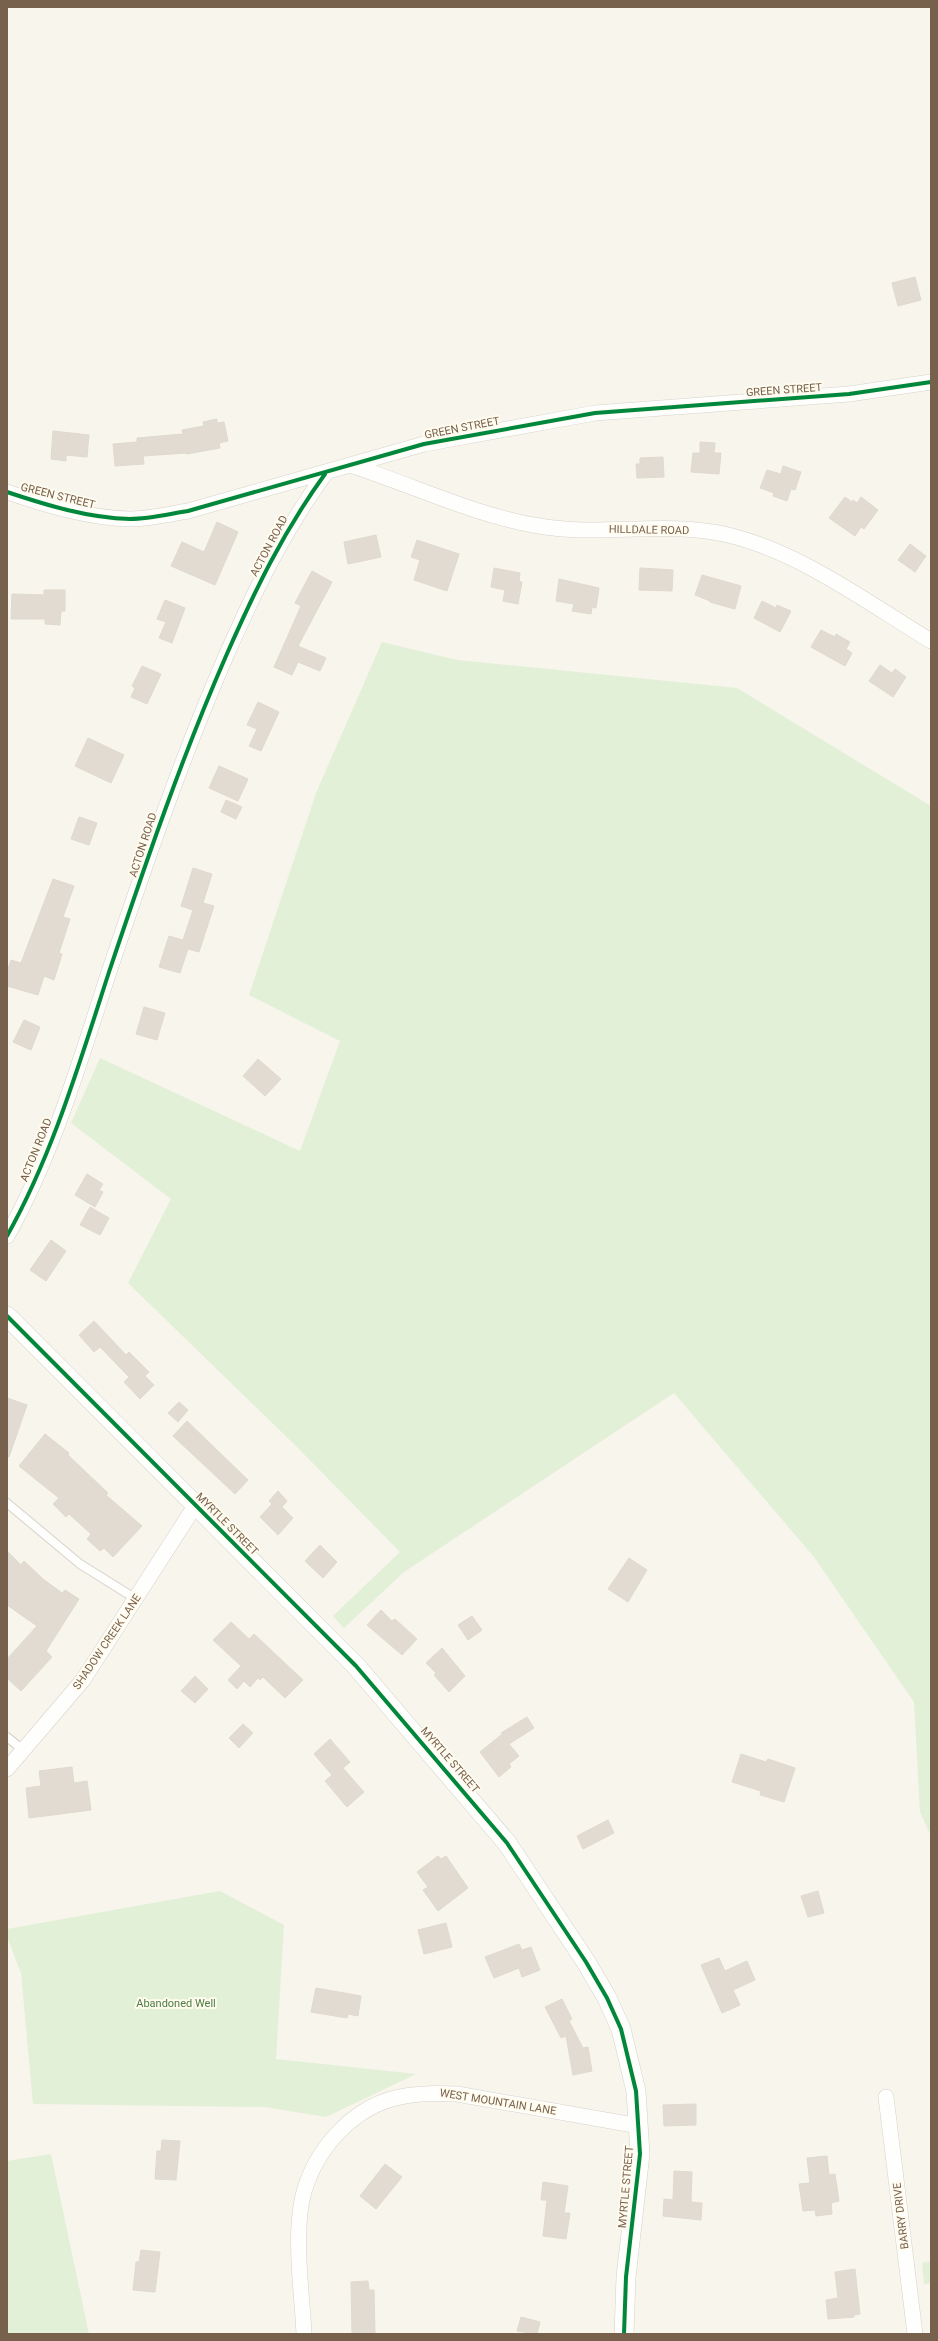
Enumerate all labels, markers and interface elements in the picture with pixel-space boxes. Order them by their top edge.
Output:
street label: GREEN STREET [745,381,823,399]
street label: GREEN STREET [423,414,501,442]
street label: GREEN STREET [19,480,97,512]
street label: ACTON ROAD [247,513,291,579]
street label: HILLDALE ROAD [609,523,689,537]
street label: ACTON ROAD [126,811,160,879]
street label: ACTON ROAD [17,1116,55,1184]
street label: MYRTLE STREET [193,1490,261,1558]
street label: SHADOW CREEK LANE [70,1592,144,1692]
street label: MYRTLE STREET [418,1724,482,1796]
park label: Abandoned Well [136,1997,216,2010]
street label: WEST MOUNTAIN LANE [439,2086,557,2118]
street label: MYRTLE STREET [616,2145,636,2229]
street label: BARRY DRIVE [890,2182,912,2250]

